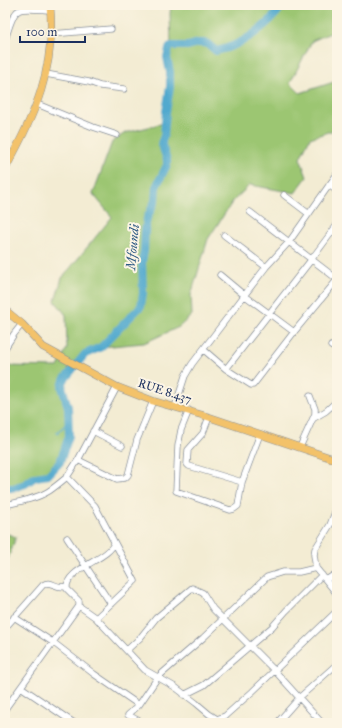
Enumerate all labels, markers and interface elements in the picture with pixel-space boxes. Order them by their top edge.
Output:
scale bar [20,18,85,44]
text: 100 m [26,25,57,39]
water label: Mfoundi [123,223,143,273]
street label: RUE 8.437 [136,376,194,406]

